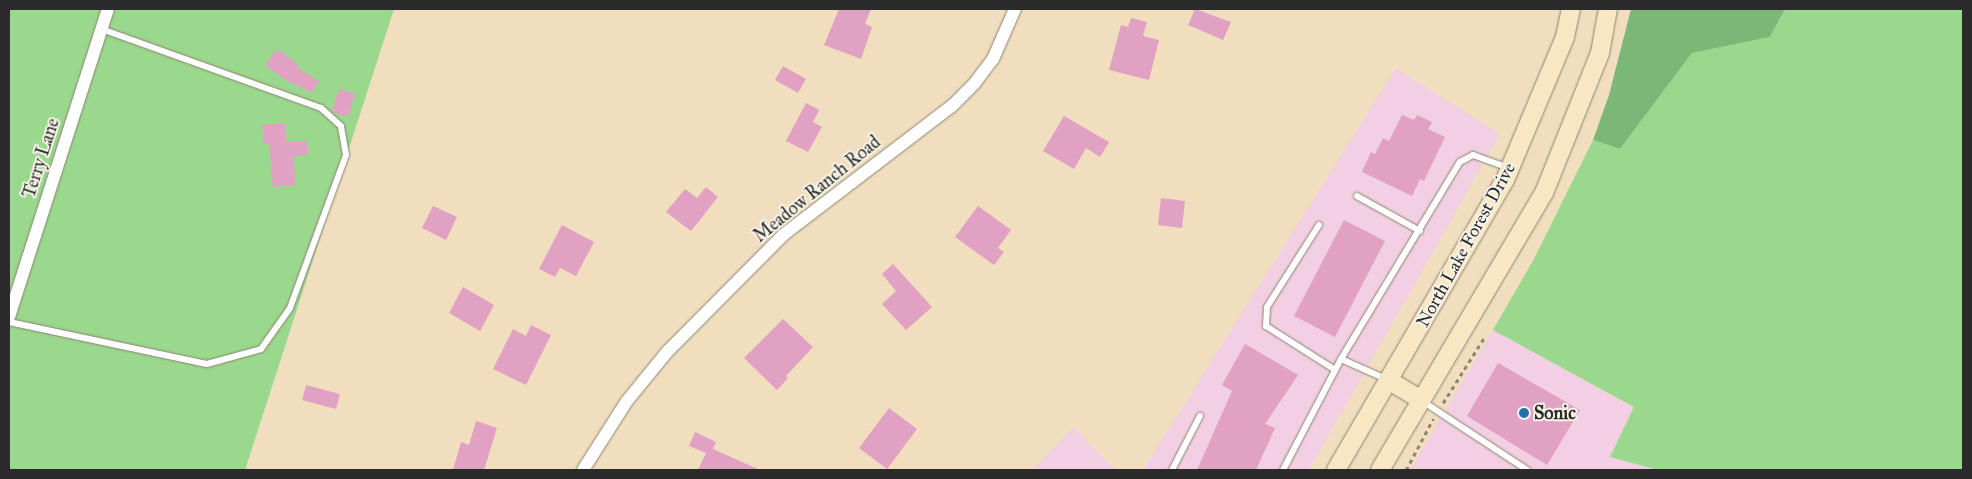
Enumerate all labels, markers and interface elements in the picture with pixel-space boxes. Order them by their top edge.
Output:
street label: Terry Lane [18,116,64,200]
street label: Meadow Ranch Road [749,131,885,247]
street label: North Lake Forest Drive [1412,159,1520,331]
place label: Sonic [1534,402,1576,424]
marker: Sonic [1518,407,1530,419]

